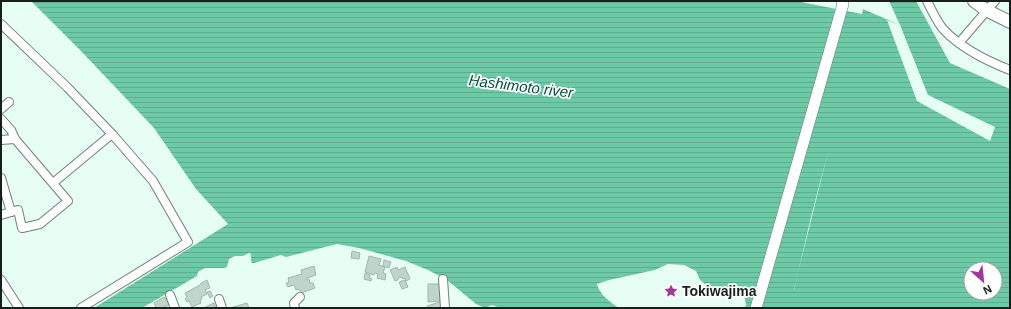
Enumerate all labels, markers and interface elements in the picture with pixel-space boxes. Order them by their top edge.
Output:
water label: Hashimoto river [468,71,575,101]
north arrow [963,261,1003,301]
place icon: Tokiwajima [663,283,679,299]
place label: Tokiwajima [682,283,757,299]
text: N [981,283,994,297]

